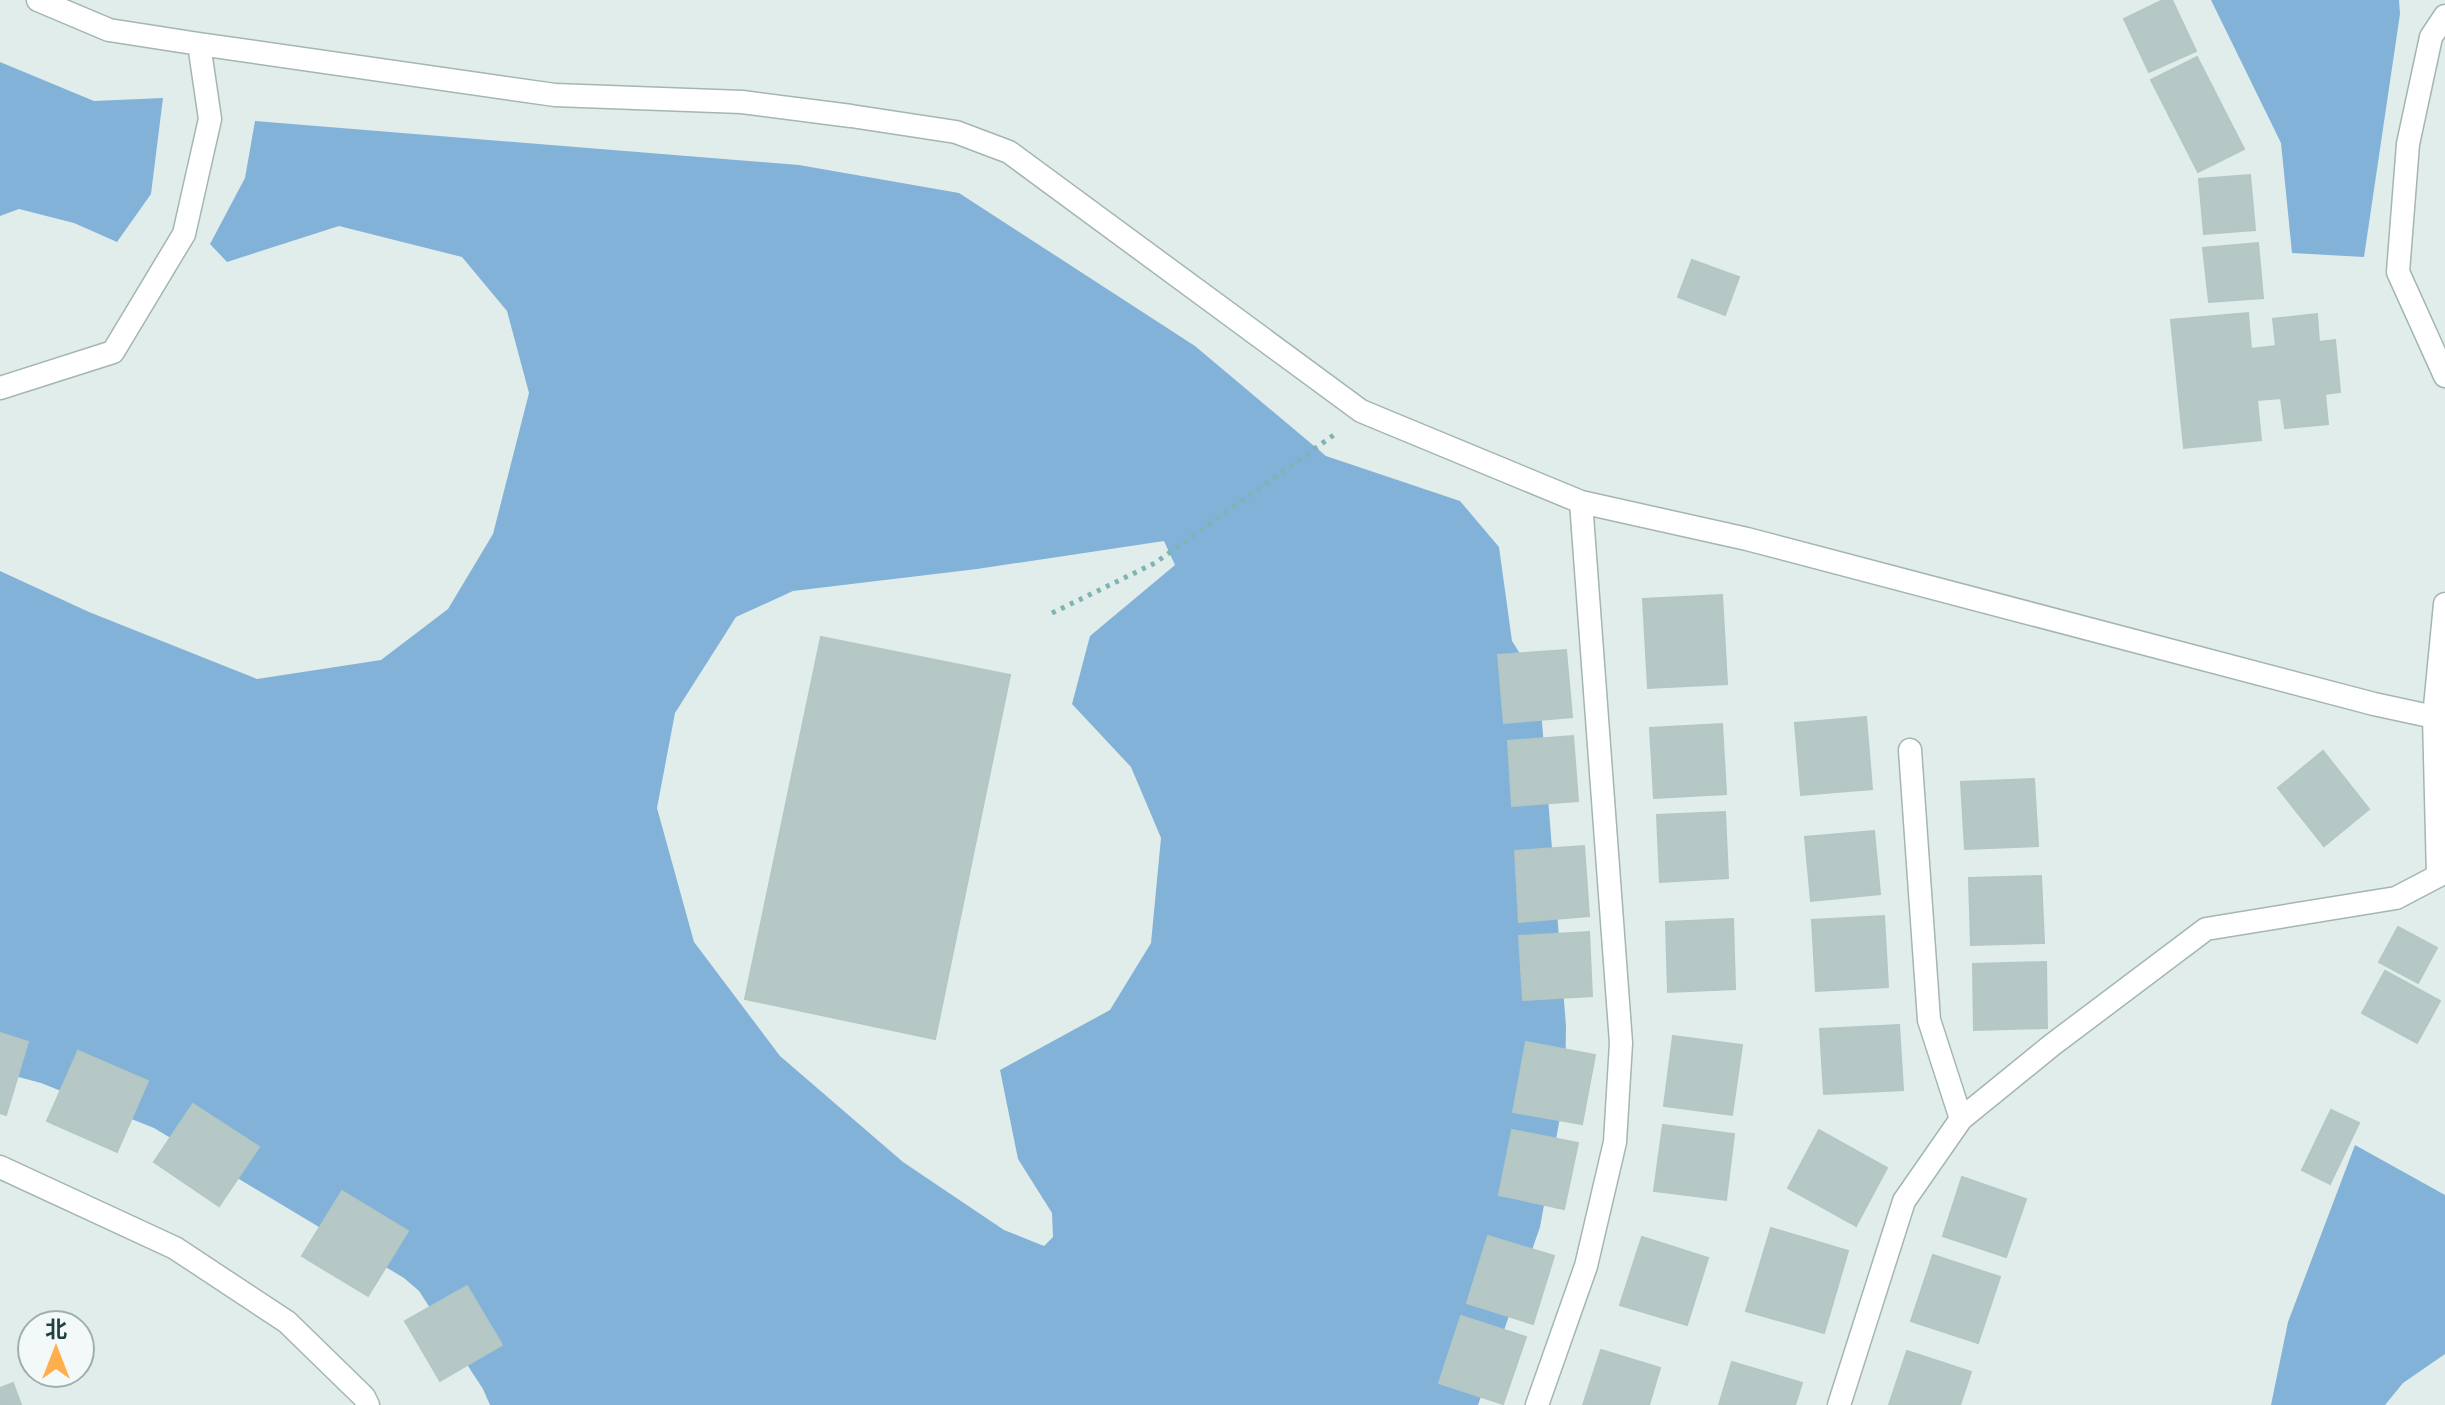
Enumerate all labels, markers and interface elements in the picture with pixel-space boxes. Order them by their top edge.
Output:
north arrow [16,1309,96,1389]
text: 北 [45,1315,67,1343]

